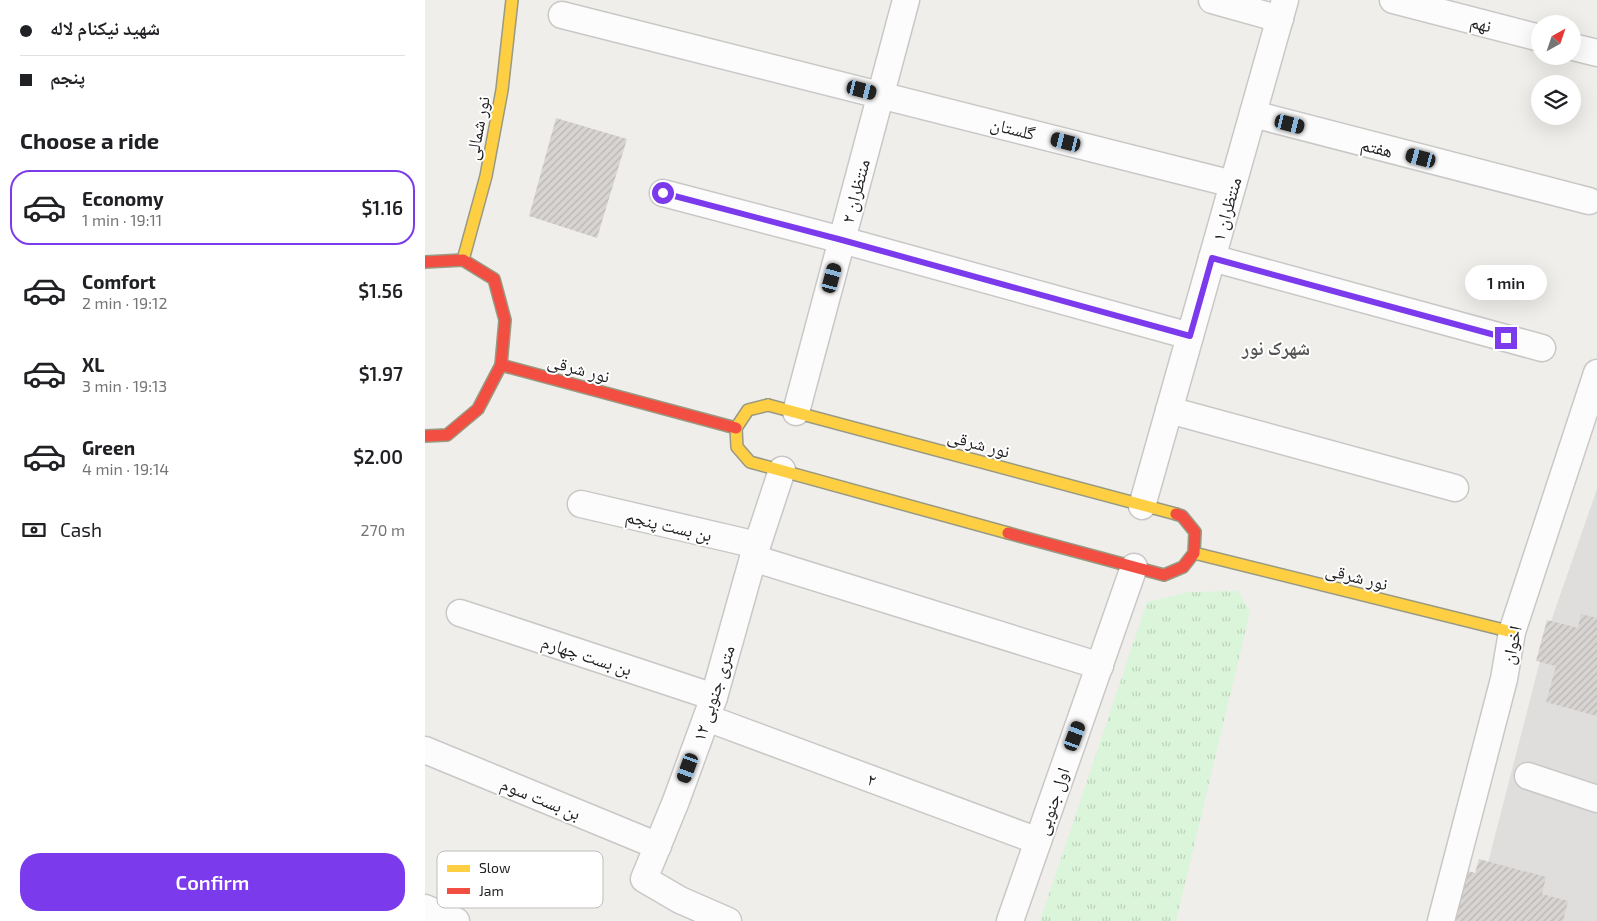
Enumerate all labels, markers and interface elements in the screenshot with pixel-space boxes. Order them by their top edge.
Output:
street label: نهم [1467,10,1494,38]
north arrow [1531,15,1581,65]
map controls [1531,15,1581,125]
text: شهید نیکنام لاله [50,16,160,39]
text: پنجم [50,65,85,88]
button: layers [1531,75,1581,125]
car [845,79,878,101]
street label: نور شمالی [460,94,495,162]
street label: گلستان [988,112,1038,145]
car [1273,113,1306,135]
text: Choose a ride [20,127,159,153]
car [1049,131,1082,153]
street label: هفتم [1358,132,1395,163]
car [1404,147,1437,169]
street label: منتظران ۲ [836,157,875,226]
street label: منتظران ۱ [1206,174,1247,244]
route start [652,182,674,204]
icon: car [22,185,67,230]
text: Economy [82,187,164,210]
text: $1.16 [361,196,403,219]
text: 1 min · 19:11 [82,210,162,229]
car [820,262,843,294]
callout: 1 min [1465,266,1547,300]
icon: car [22,268,67,313]
text: Comfort [82,270,156,293]
text: 1 min [1487,273,1525,292]
text: $1.56 [358,279,403,302]
text: 2 min · 19:12 [82,293,167,312]
route end [1495,327,1517,349]
district label: شهرک نور [1241,336,1310,359]
street label: نور شرقی [545,349,612,388]
icon: car [22,351,67,396]
text: XL [82,353,104,376]
text: $1.97 [359,362,403,385]
text: 3 min · 19:13 [82,376,167,395]
street label: نور شرقی [945,424,1012,463]
icon: car [22,434,67,479]
text: Green [82,436,135,459]
text: $2.00 [353,445,403,468]
text: 4 min · 19:14 [82,459,169,478]
street label: بن بست پنجم [623,504,714,548]
icon: cash [20,516,48,544]
text: Cash [60,518,102,541]
text: 270 m [361,520,405,539]
street label: نور شرقی [1323,558,1390,595]
street label: اخوان [1496,624,1527,667]
street label: بن بست چهارم [538,630,635,682]
street label: ۱۲ متری جنوبی [687,642,740,744]
car [1062,719,1087,753]
car [675,751,700,785]
street label: اول جنوبی [1030,764,1075,838]
street label: ۲ [864,767,880,791]
street label: بن بست سوم [497,772,584,826]
legend [437,851,603,908]
button: Confirm [20,853,405,911]
text: Slow [479,859,511,876]
text: Jam [479,882,504,899]

